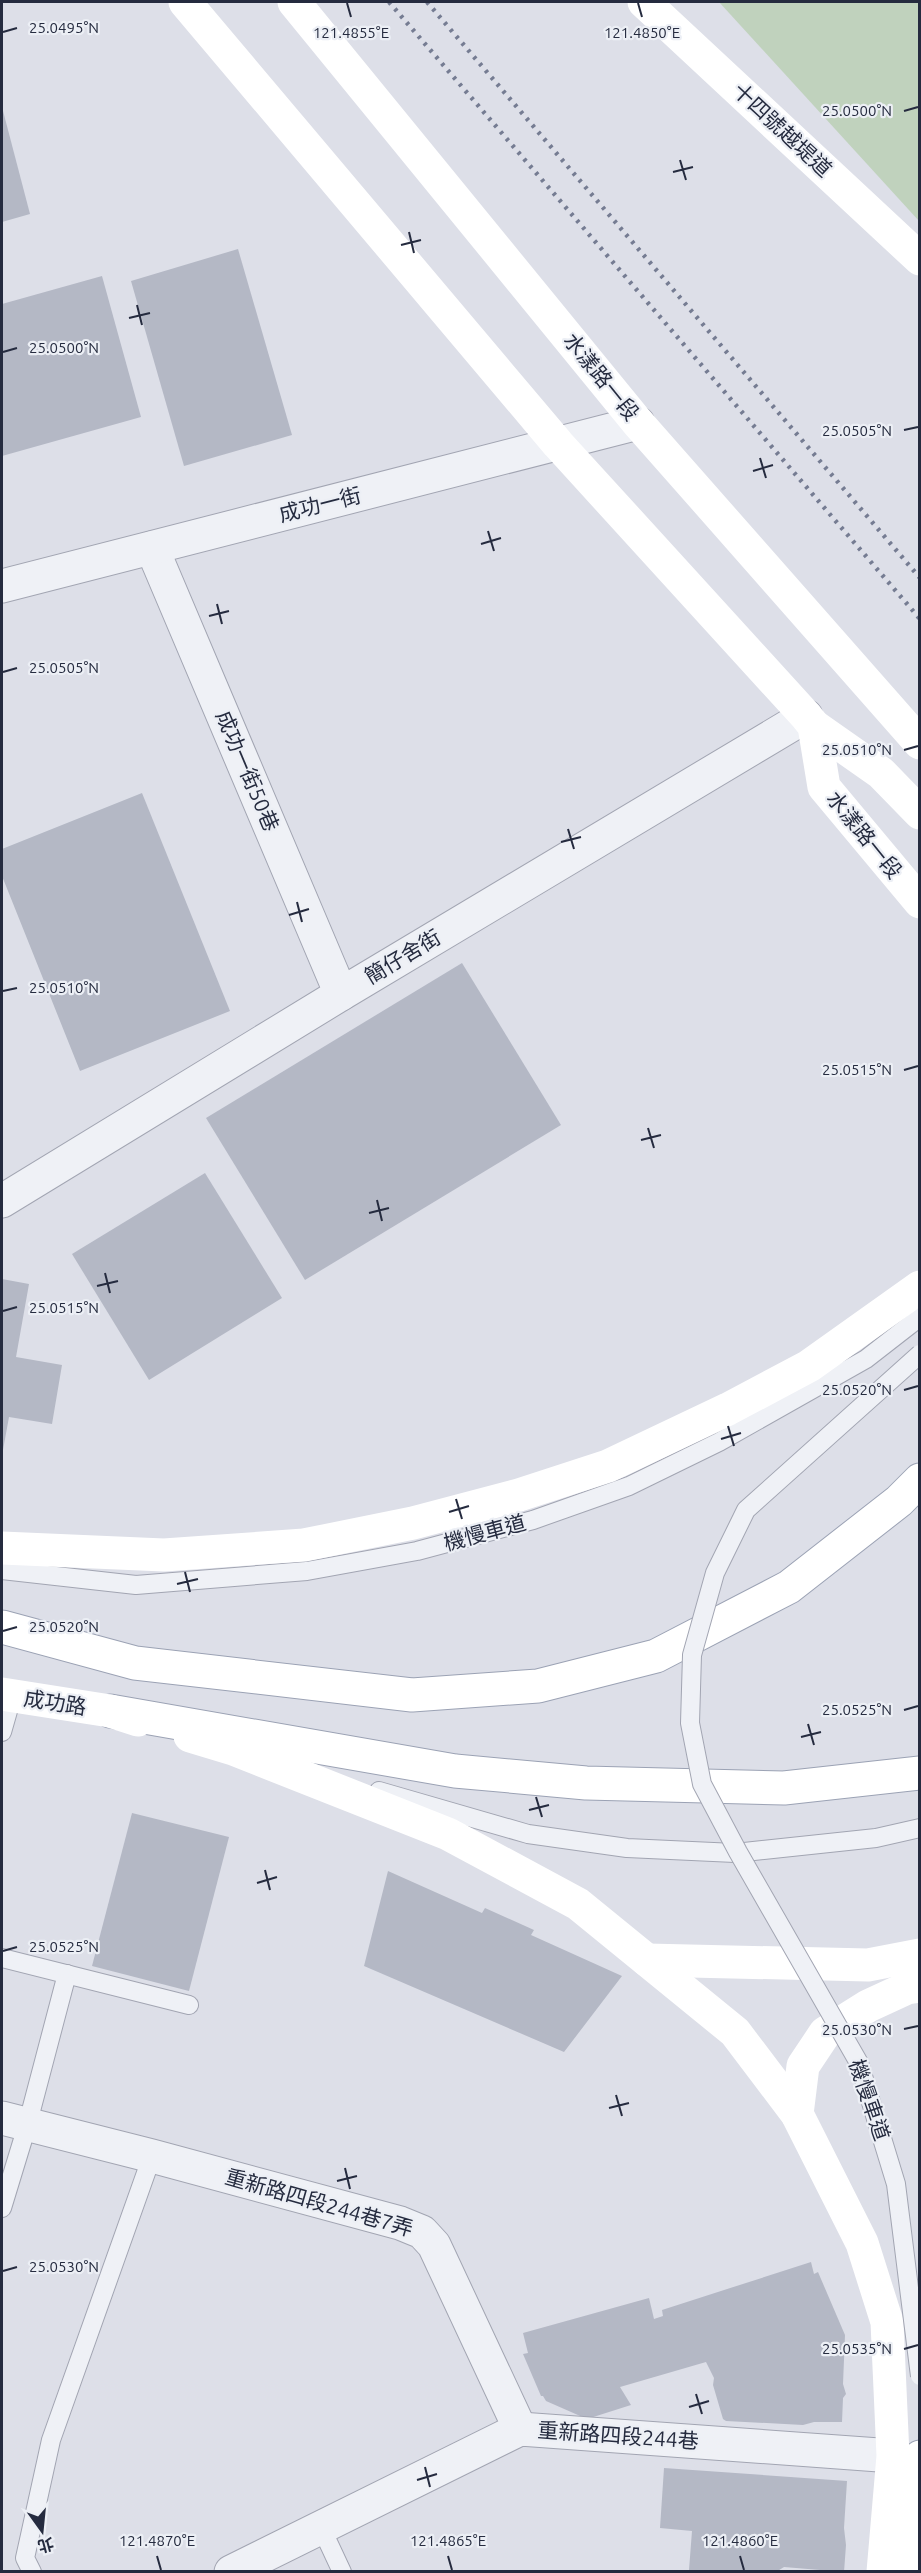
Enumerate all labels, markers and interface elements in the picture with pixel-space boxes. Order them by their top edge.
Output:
text: 25.0495°N [29,19,99,36]
text: 121.4855°E [313,24,389,41]
text: 121.4850°E [604,24,680,41]
street label: 十四號越堤道 [728,78,837,181]
text: 25.0500°N [822,102,892,119]
street label: 水漾路一段 [559,328,644,425]
text: 25.0500°N [29,339,99,356]
text: 25.0505°N [822,422,892,439]
street label: 成功一街 [276,482,363,526]
text: 25.0505°N [29,659,99,676]
street label: 成功一街50巷 [212,707,284,835]
text: 25.0510°N [822,741,892,758]
street label: 水漾路一段 [822,786,907,883]
street label: 簡仔舍街 [360,924,445,988]
text: 25.0510°N [29,979,99,996]
text: 25.0515°N [822,1061,892,1078]
text: 25.0515°N [29,1299,99,1316]
text: 25.0520°N [822,1381,892,1398]
street label: 機慢車道 [441,1510,528,1554]
text: 25.0520°N [29,1618,99,1635]
street label: 成功路 [22,1685,88,1719]
text: 25.0525°N [822,1701,892,1718]
text: 25.0525°N [29,1938,99,1955]
text: 25.0530°N [822,2021,892,2038]
street label: 機慢車道 [845,2056,895,2143]
street label: 重新路四段244巷7弄 [223,2164,416,2240]
text: 25.0530°N [29,2258,99,2275]
text: 25.0535°N [822,2340,892,2357]
street label: 重新路四段244巷 [537,2417,699,2453]
north arrow [12,2501,72,2561]
text: 121.4870°E [119,2532,195,2549]
text: 121.4865°E [410,2532,486,2549]
text: 121.4860°E [702,2532,778,2549]
text: 北 [36,2535,56,2556]

